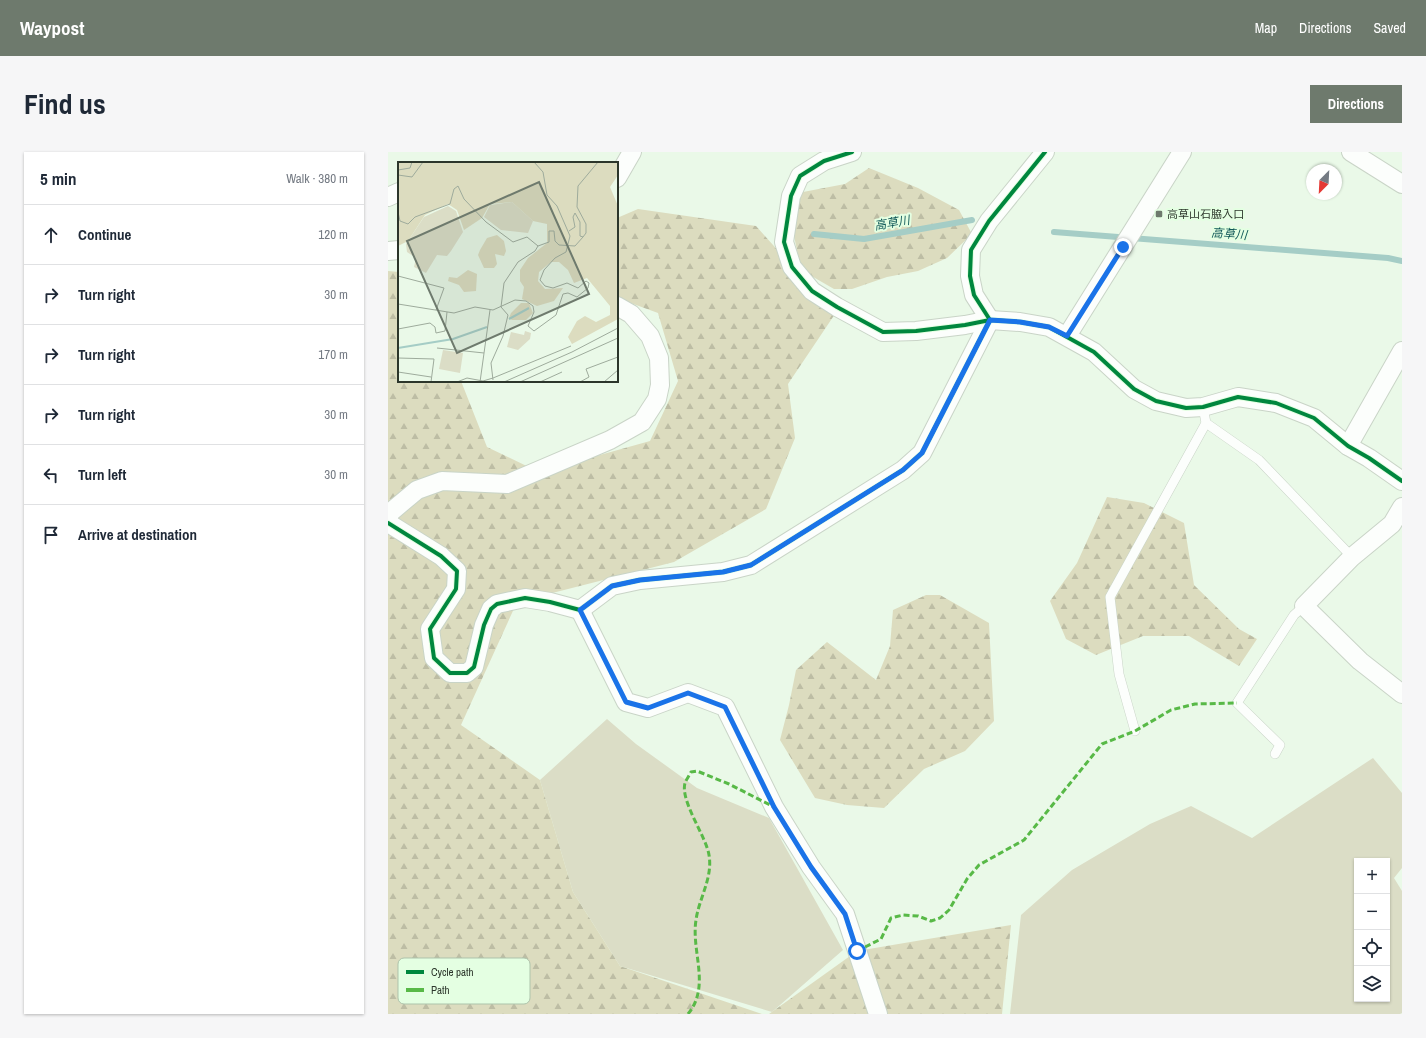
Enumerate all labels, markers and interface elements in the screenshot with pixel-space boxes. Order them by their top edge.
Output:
text: Waypost [20,15,84,41]
text: Map [1255,19,1277,37]
text: Directions [1299,19,1351,37]
text: Saved [1373,19,1406,37]
text: Find us [24,85,106,123]
button: Directions [1310,85,1402,123]
inset map [398,162,618,382]
north arrow [1306,164,1342,200]
text: 5 min [40,167,76,190]
text: Walk · 380 m [286,170,348,187]
place label: 高草山石脇入口 [1167,207,1244,221]
marker: 高草山石脇入口 [1154,209,1164,219]
water label: 高草川 [873,212,913,234]
icon: ahead [40,224,62,246]
text: Continue [78,224,131,245]
water label: 高草川 [1210,225,1250,243]
text: 120 m [318,226,348,243]
route end [1114,238,1132,256]
icon: right [40,284,62,306]
text: Turn right [78,284,135,305]
text: 30 m [324,286,348,303]
icon: right [40,344,62,366]
text: Turn right [78,344,135,365]
text: 170 m [318,346,348,363]
icon: right [40,404,62,426]
text: Turn right [78,404,135,425]
text: 30 m [324,406,348,423]
icon: left [40,464,62,486]
text: Turn left [78,464,126,485]
text: 30 m [324,466,348,483]
icon: arrive [40,524,62,546]
text: Arrive at destination [78,524,197,545]
map controls [1354,858,1390,1002]
button: + [1354,858,1390,894]
button: − [1354,894,1390,930]
button: locate [1354,930,1390,966]
route start [848,942,866,960]
legend [398,958,530,1004]
text: Cycle path [431,965,474,979]
button: layers [1354,966,1390,1002]
text: Path [431,983,450,997]

